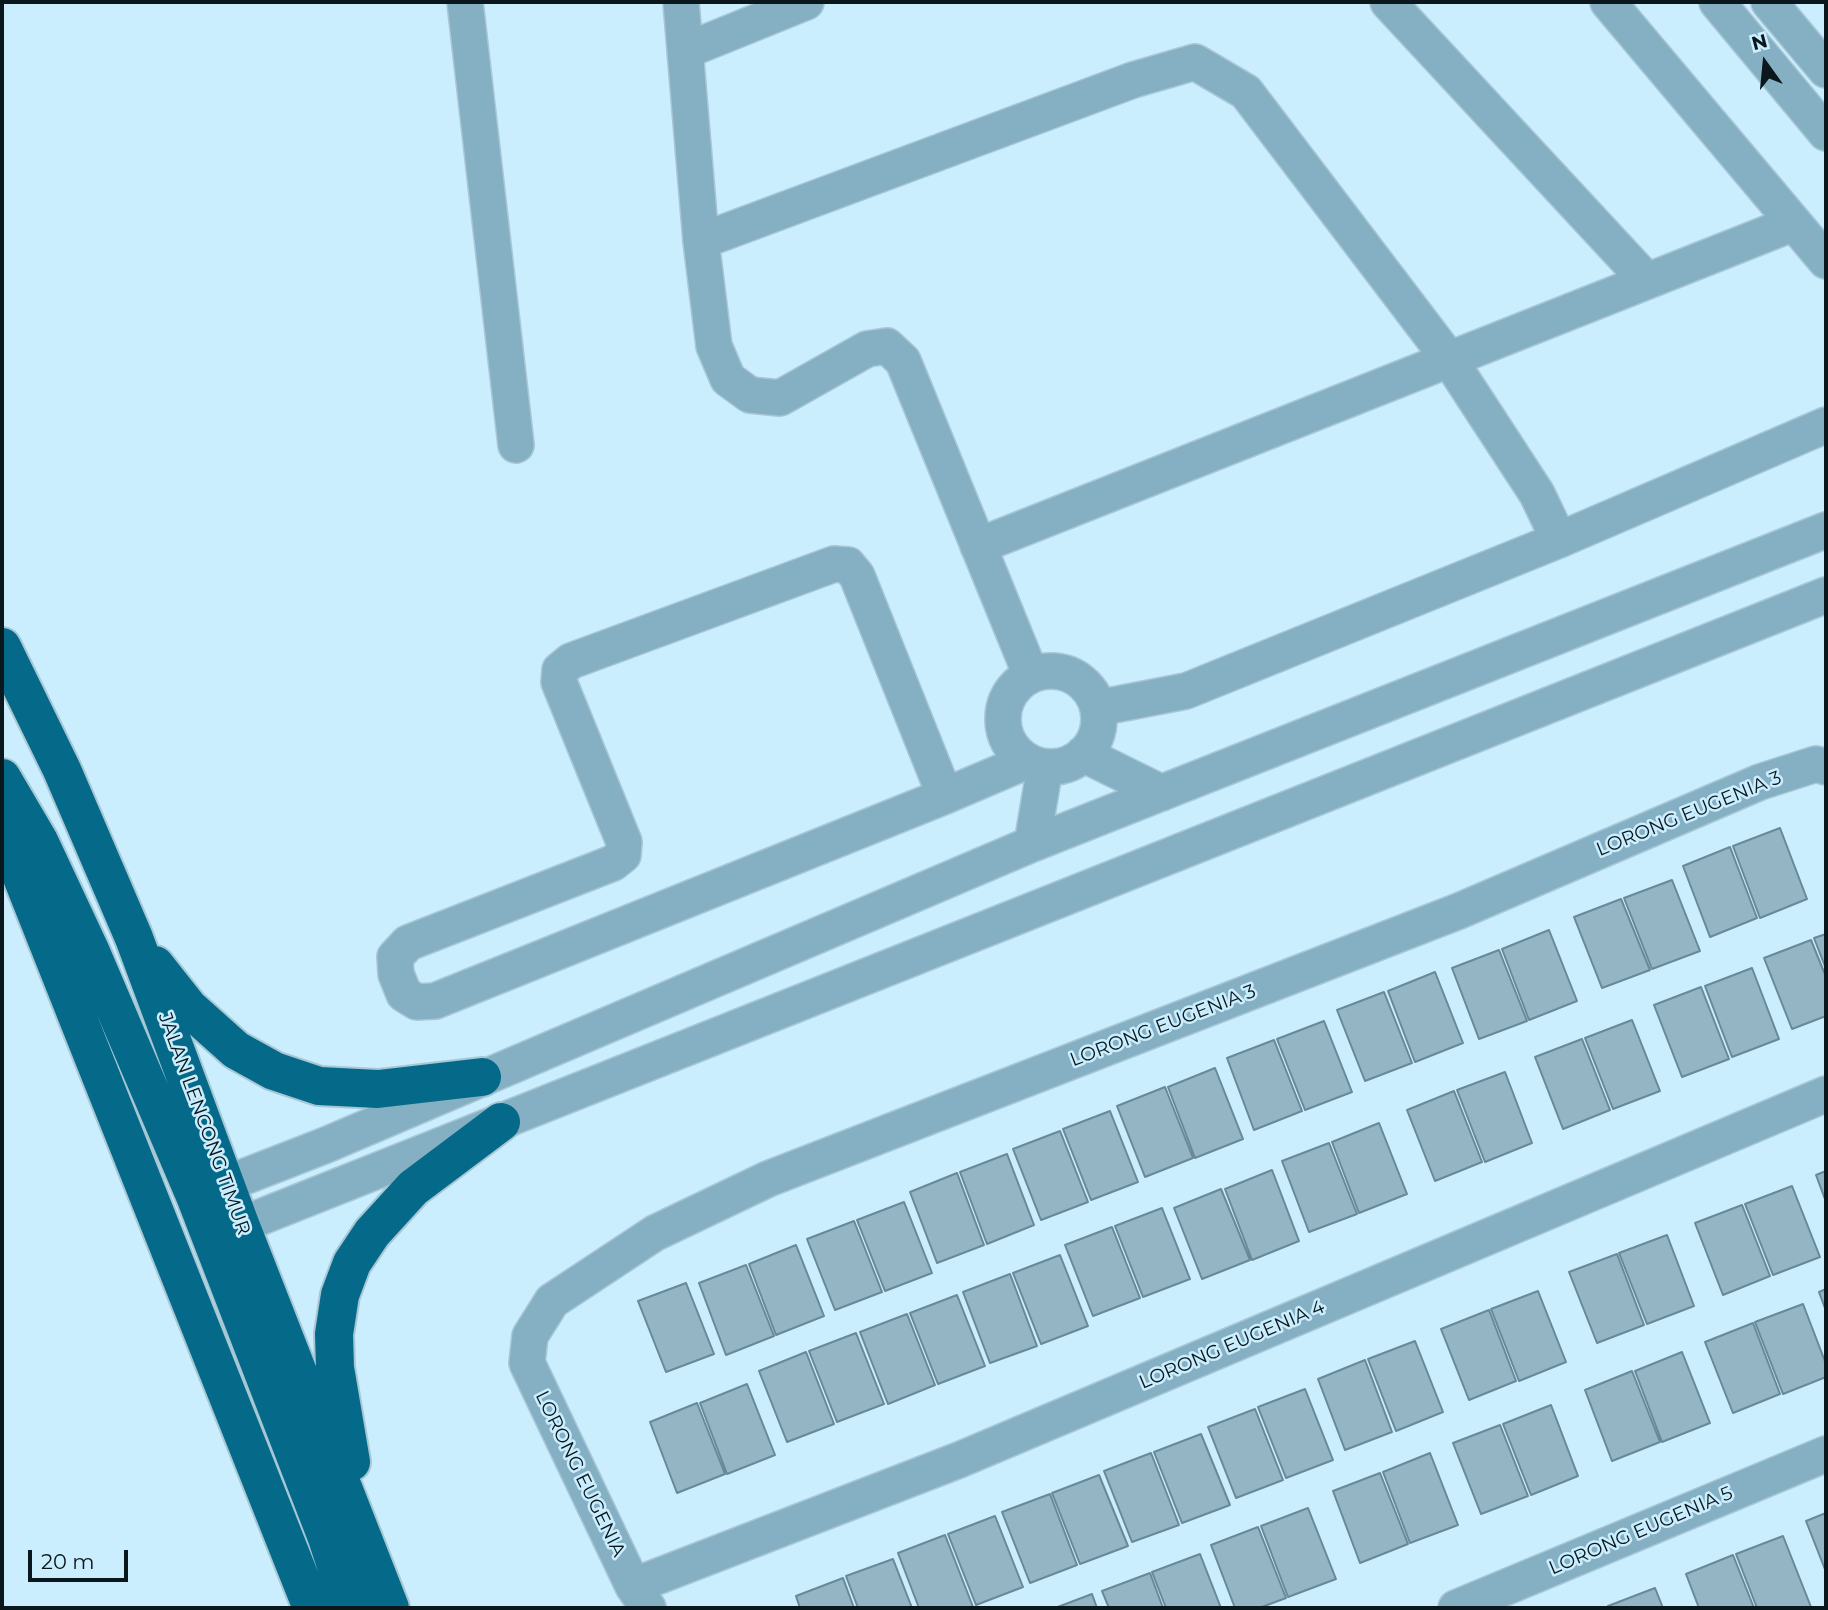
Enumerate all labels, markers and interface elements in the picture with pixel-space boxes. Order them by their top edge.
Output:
north arrow [1730,28,1800,98]
text: N [1749,29,1770,55]
street label: LORONG EUGENIA 3 [1593,766,1785,862]
street label: LORONG EUGENIA 3 [1067,980,1259,1072]
street label: JALAN LENCONG TIMUR [153,1010,255,1238]
street label: LORONG EUGENIA 4 [1136,1296,1328,1394]
street label: LORONG EUGENIA [530,1387,630,1561]
street label: LORONG EUGENIA 5 [1546,1482,1736,1580]
scale bar [32,1536,131,1580]
text: 20 m [41,1549,95,1574]

